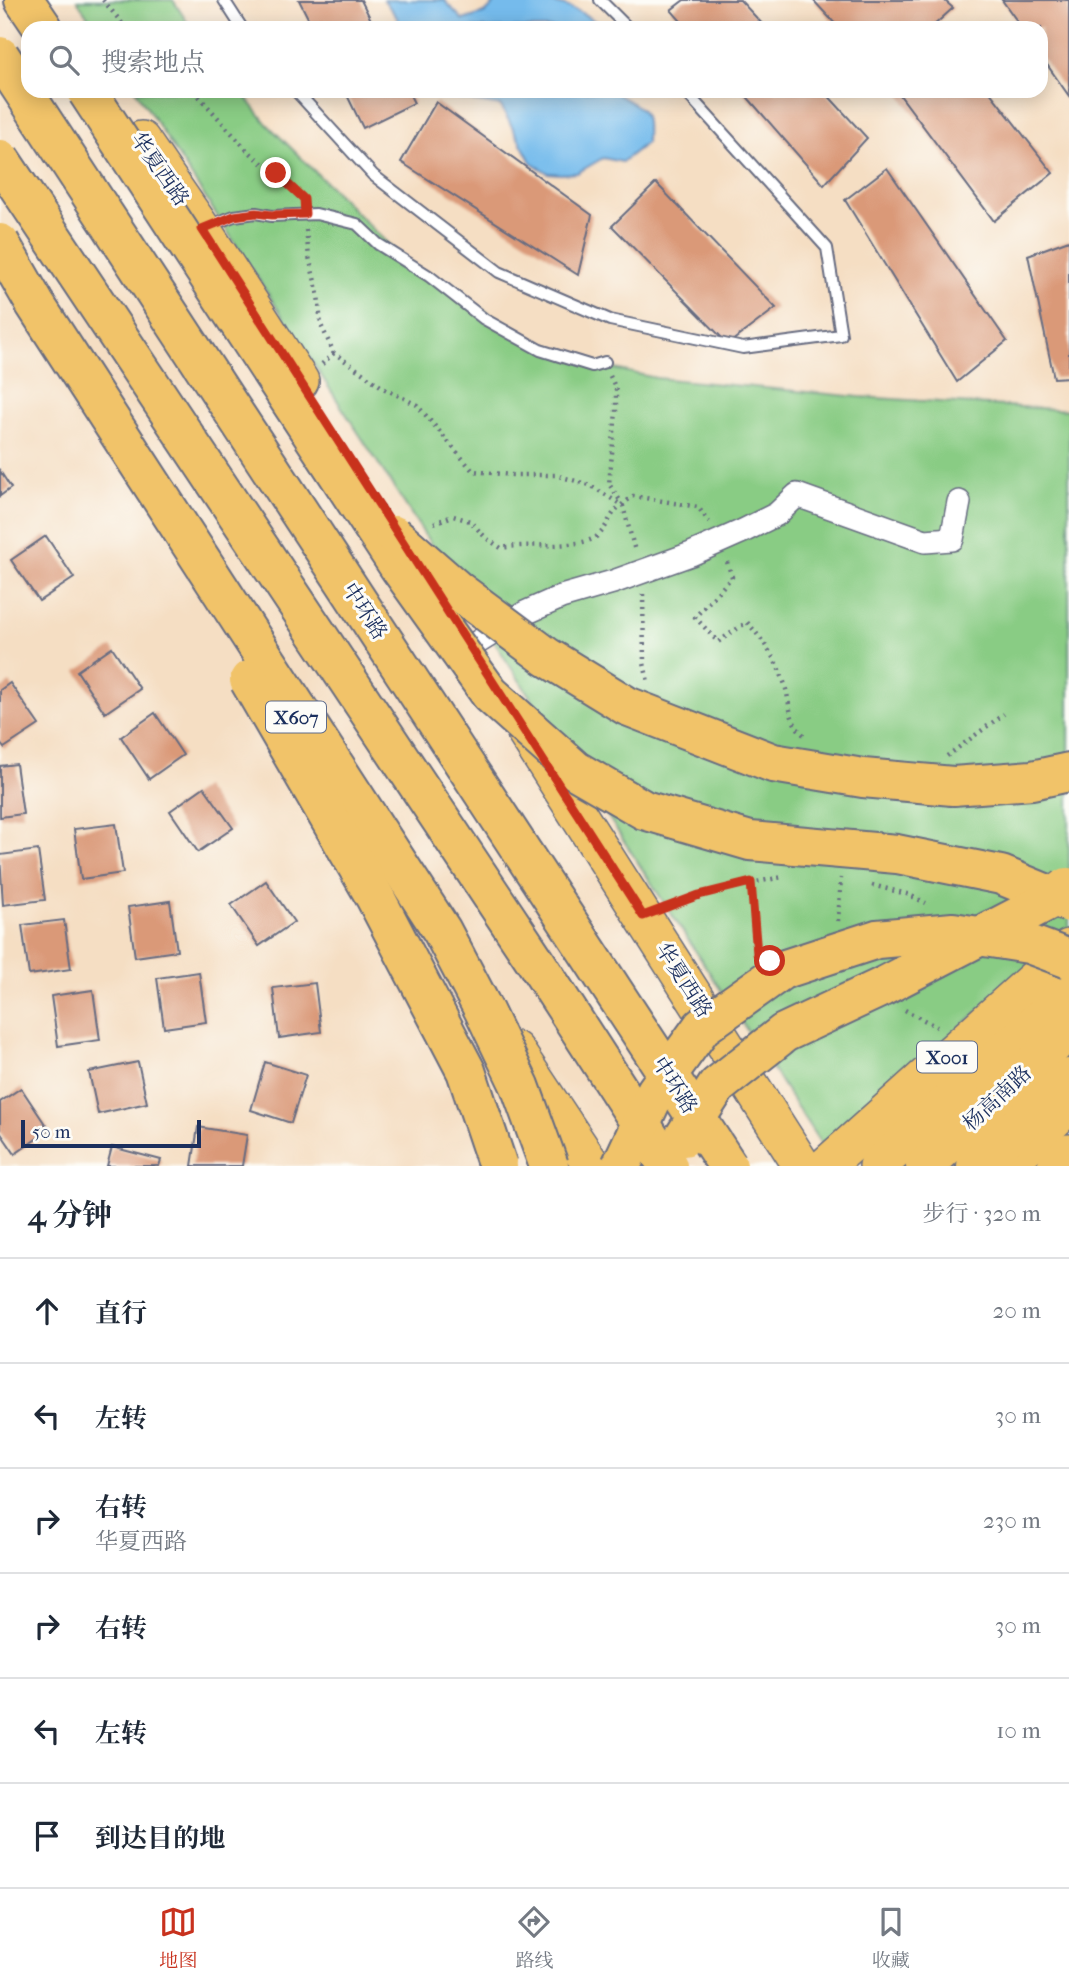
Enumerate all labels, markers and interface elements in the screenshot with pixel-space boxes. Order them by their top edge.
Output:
search box [21,21,1048,98]
icon: search [45,41,83,79]
text: 搜索地点 [101,47,205,78]
street label: 华夏西路 [126,128,194,210]
route end [260,157,291,188]
street label: 中环路 [338,578,392,644]
road number: X607 [266,702,326,732]
street label: 华夏西路 [651,938,717,1022]
route start [754,945,785,976]
road number: X001 [917,1042,977,1072]
street label: 中环路 [648,1052,702,1118]
street label: 杨高南路 [958,1061,1036,1135]
scale bar [21,1117,201,1149]
text: 50 m [32,1121,71,1143]
text: 4 分钟 [28,1198,112,1233]
text: 步行 · 320 m [922,1200,1041,1227]
icon: ahead [28,1292,66,1330]
text: 20 m [992,1297,1041,1324]
text: 直行 [95,1298,147,1329]
icon: left [28,1397,66,1435]
text: 30 m [995,1402,1041,1429]
text: 左转 [95,1403,147,1434]
text: 右转 [95,1492,147,1523]
icon: right [28,1502,66,1540]
text: 230 m [983,1507,1041,1534]
text: 华夏西路 [95,1528,187,1555]
icon: right [28,1607,66,1645]
text: 30 m [995,1612,1041,1639]
text: 右转 [95,1613,147,1644]
icon: left [28,1712,66,1750]
text: 10 m [996,1717,1041,1744]
text: 左转 [95,1718,147,1749]
icon: arrive [28,1817,66,1855]
text: 到达目的地 [95,1823,225,1854]
tab: 地图 [159,1903,197,1972]
tab: 路线 [515,1903,554,1972]
tab: 收藏 [872,1903,910,1972]

